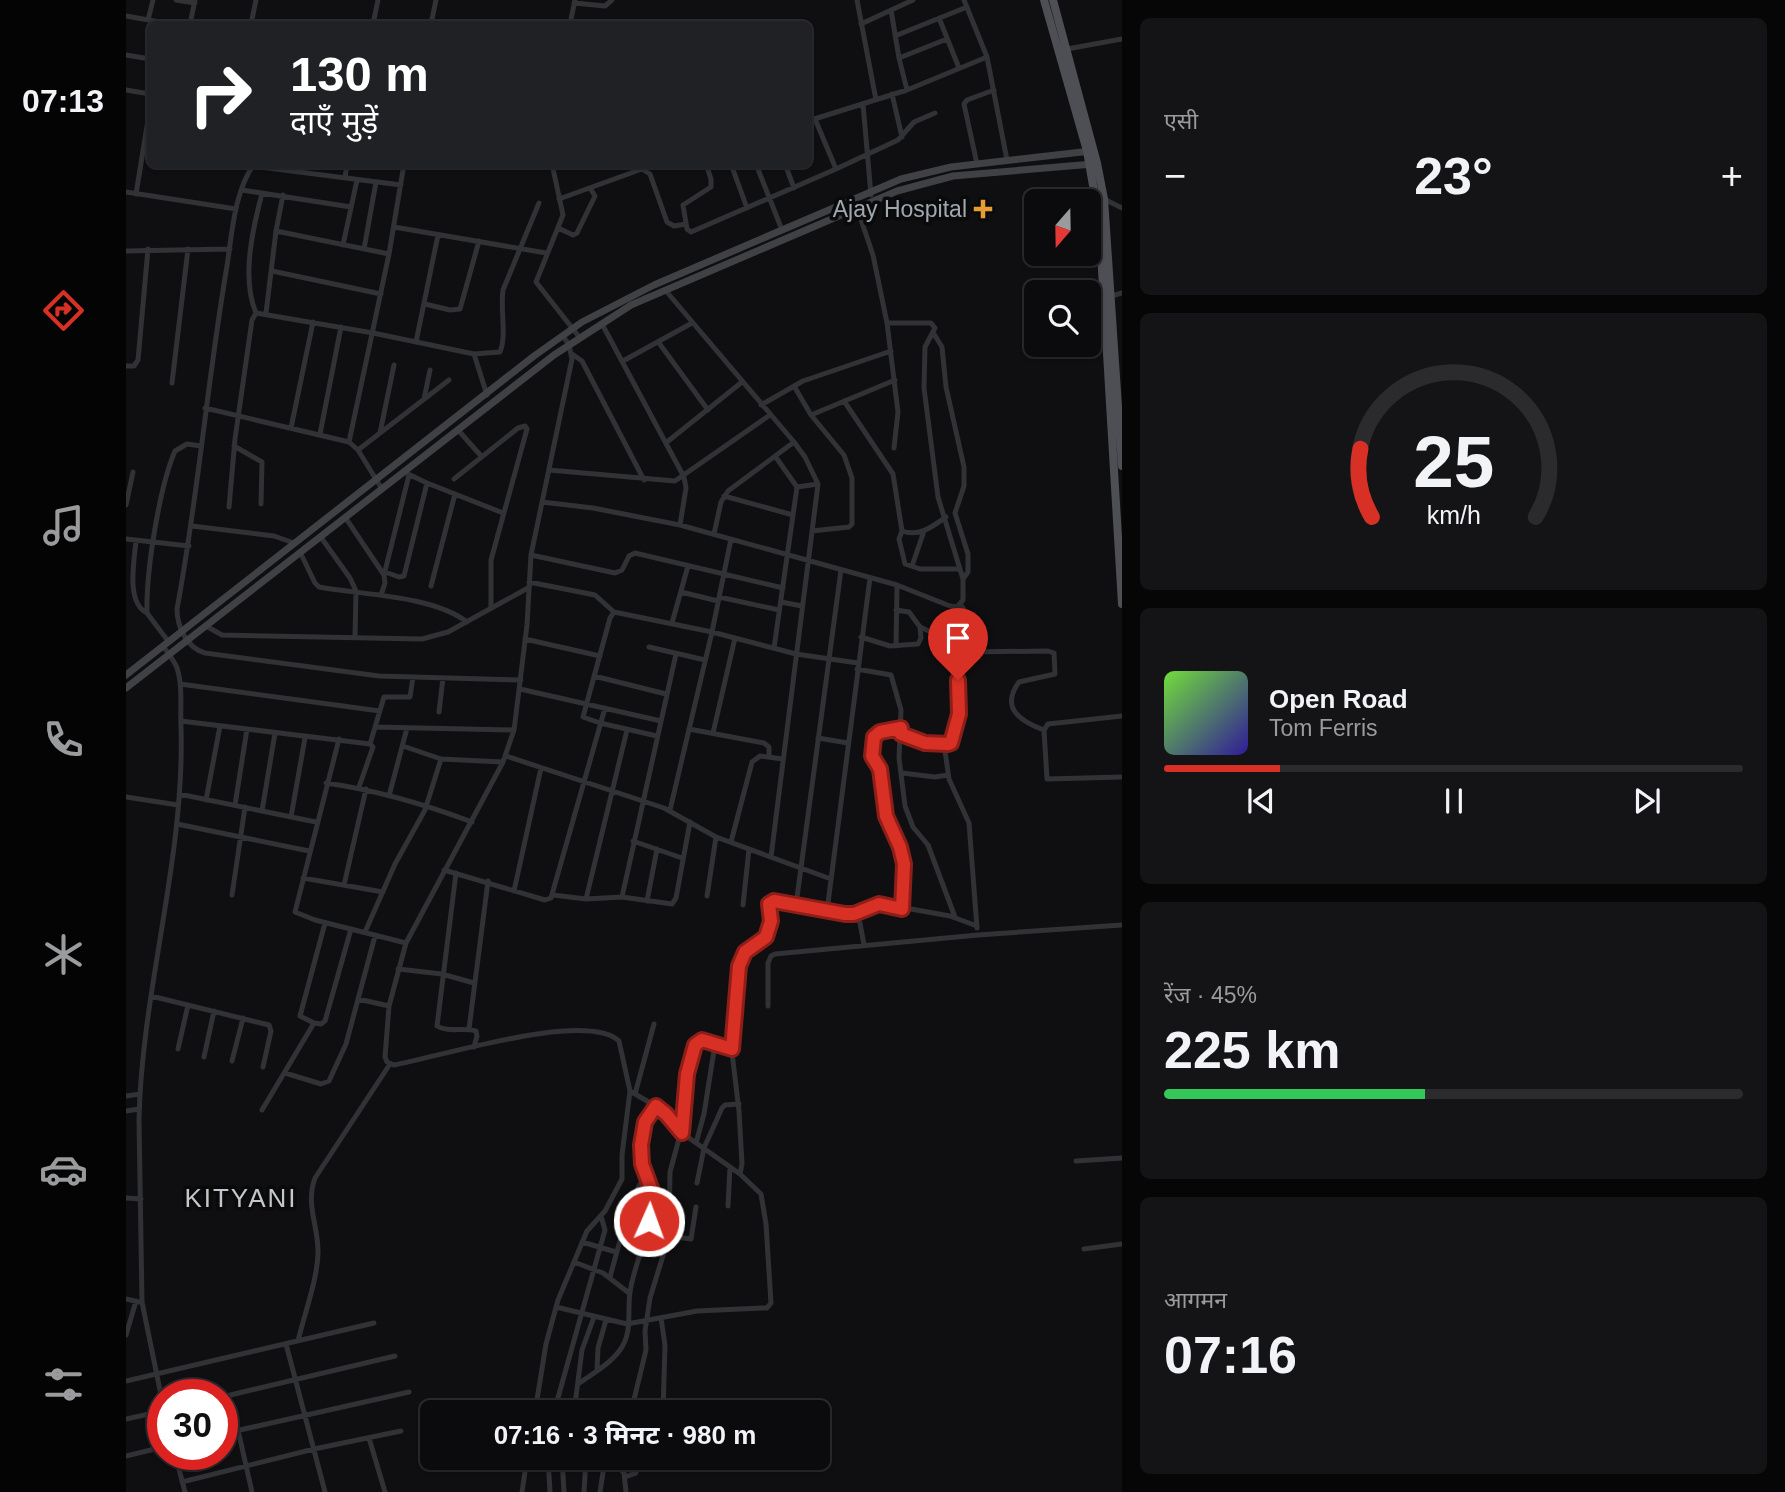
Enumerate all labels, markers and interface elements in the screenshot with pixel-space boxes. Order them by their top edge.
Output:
text: 130 m [290,47,429,101]
icon: right [175,49,266,140]
text: 07:13 [22,83,104,119]
text: दाएँ मुड़ें [290,104,378,140]
text: एसी [1164,108,1198,134]
text: 23° [1414,147,1493,205]
text: − [1164,155,1186,197]
text: + [1721,155,1743,197]
north arrow [1024,189,1101,266]
map controls [1024,189,1101,357]
place label: Ajay Hospital [833,196,967,222]
marker: Ajay Hospital [973,199,993,219]
button: search [1024,280,1101,357]
icon: directions [39,286,88,335]
text: 25 [1413,422,1494,503]
icon: music [39,501,88,550]
text: km/h [1426,501,1481,529]
pin [928,608,988,680]
icon: arrive [939,619,977,657]
text: Open Road [1269,684,1408,714]
icon: phone [39,715,88,764]
text: Tom Ferris [1269,715,1378,741]
icon: previous [1242,782,1280,820]
icon: pause [1435,782,1473,820]
icon: next [1628,782,1666,820]
icon: climate [39,930,88,979]
text: रेंज · 45% [1164,982,1257,1008]
text: 225 km [1164,1021,1340,1079]
icon: car [39,1145,88,1194]
district label: KITYANI [184,1183,298,1213]
position arrow [612,1184,686,1258]
text: आगमन [1164,1287,1227,1313]
text: 07:16 [1164,1326,1297,1384]
icon: filters [39,1360,88,1409]
speed limit sign: 30 [147,1379,238,1470]
text: 07:16 · 3 मिनट · 980 m [494,1420,756,1450]

